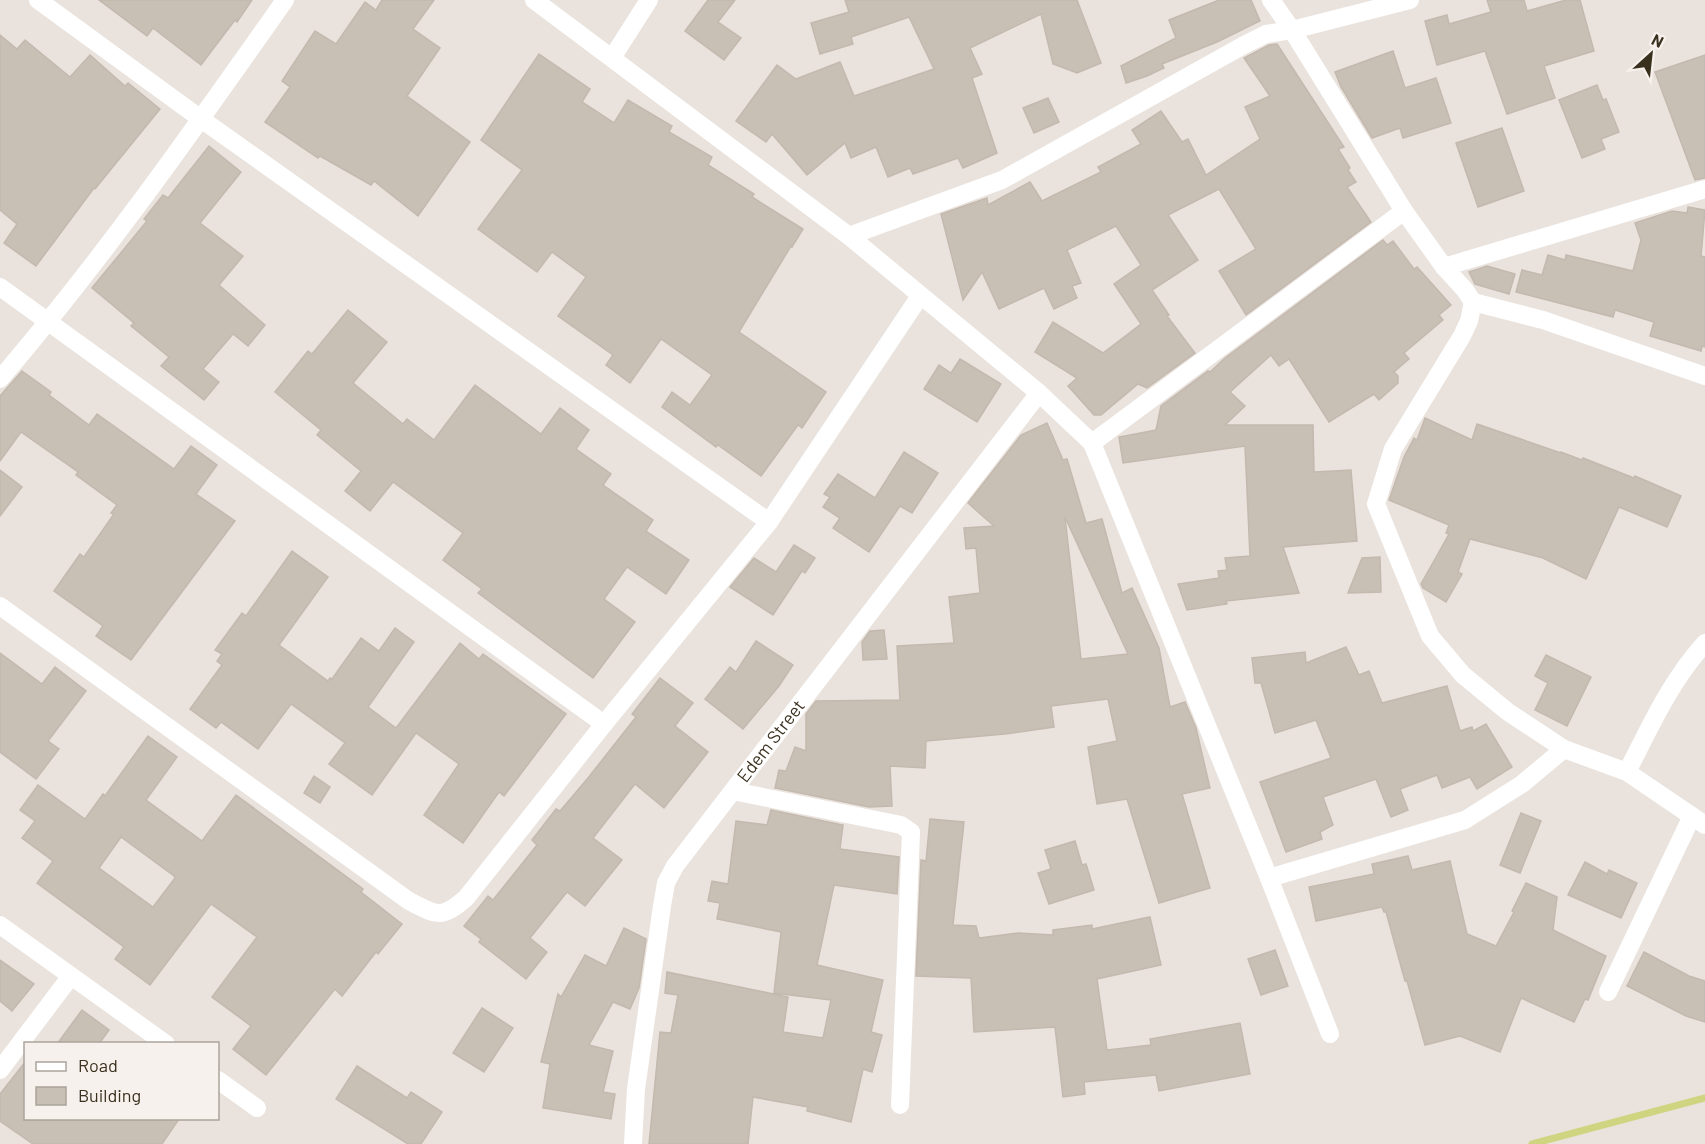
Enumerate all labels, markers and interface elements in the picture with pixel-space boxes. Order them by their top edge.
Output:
north arrow [1621,24,1681,84]
text: N [1649,29,1667,51]
street label: Edem Street [732,695,809,786]
legend [24,1042,219,1120]
text: Road [78,1054,118,1076]
text: Building [78,1084,141,1106]

